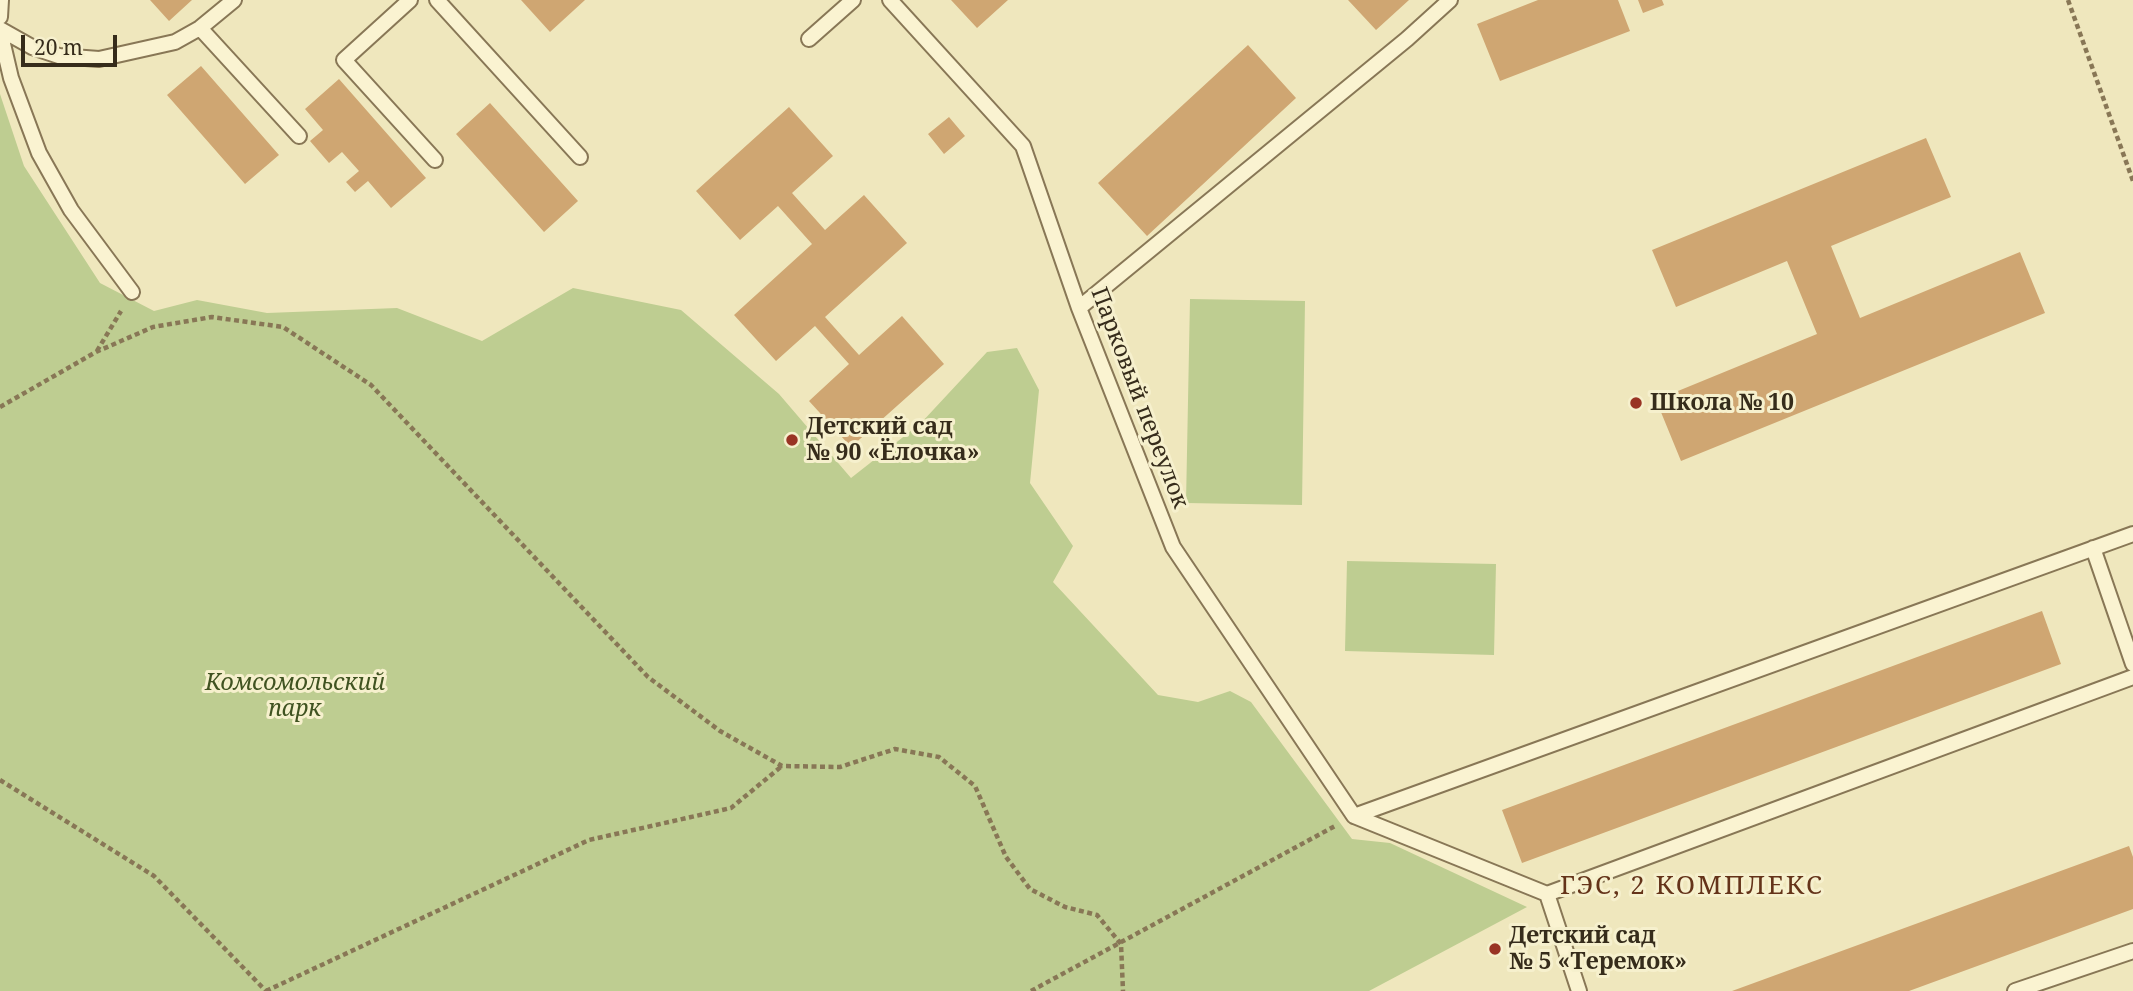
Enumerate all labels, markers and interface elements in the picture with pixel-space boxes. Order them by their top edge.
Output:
scale bar [24,21,121,65]
text: 20 m [34,33,83,61]
street label: Парковый переулок [1084,284,1194,512]
place label: Школа № 10 [1650,389,1794,417]
marker: Школа № 10 [1628,395,1644,411]
place label: Детский сад № 90 «Ёлочка» [806,413,979,467]
marker: Детский сад № 90 «Ёлочка» [784,432,800,448]
park label: Комсомольский парк [205,669,385,723]
district label: ГЭС, 2 КОМПЛЕКС [1562,871,1822,903]
place label: Детский сад № 5 «Теремок» [1509,922,1687,976]
marker: Детский сад № 5 «Теремок» [1487,941,1503,957]

